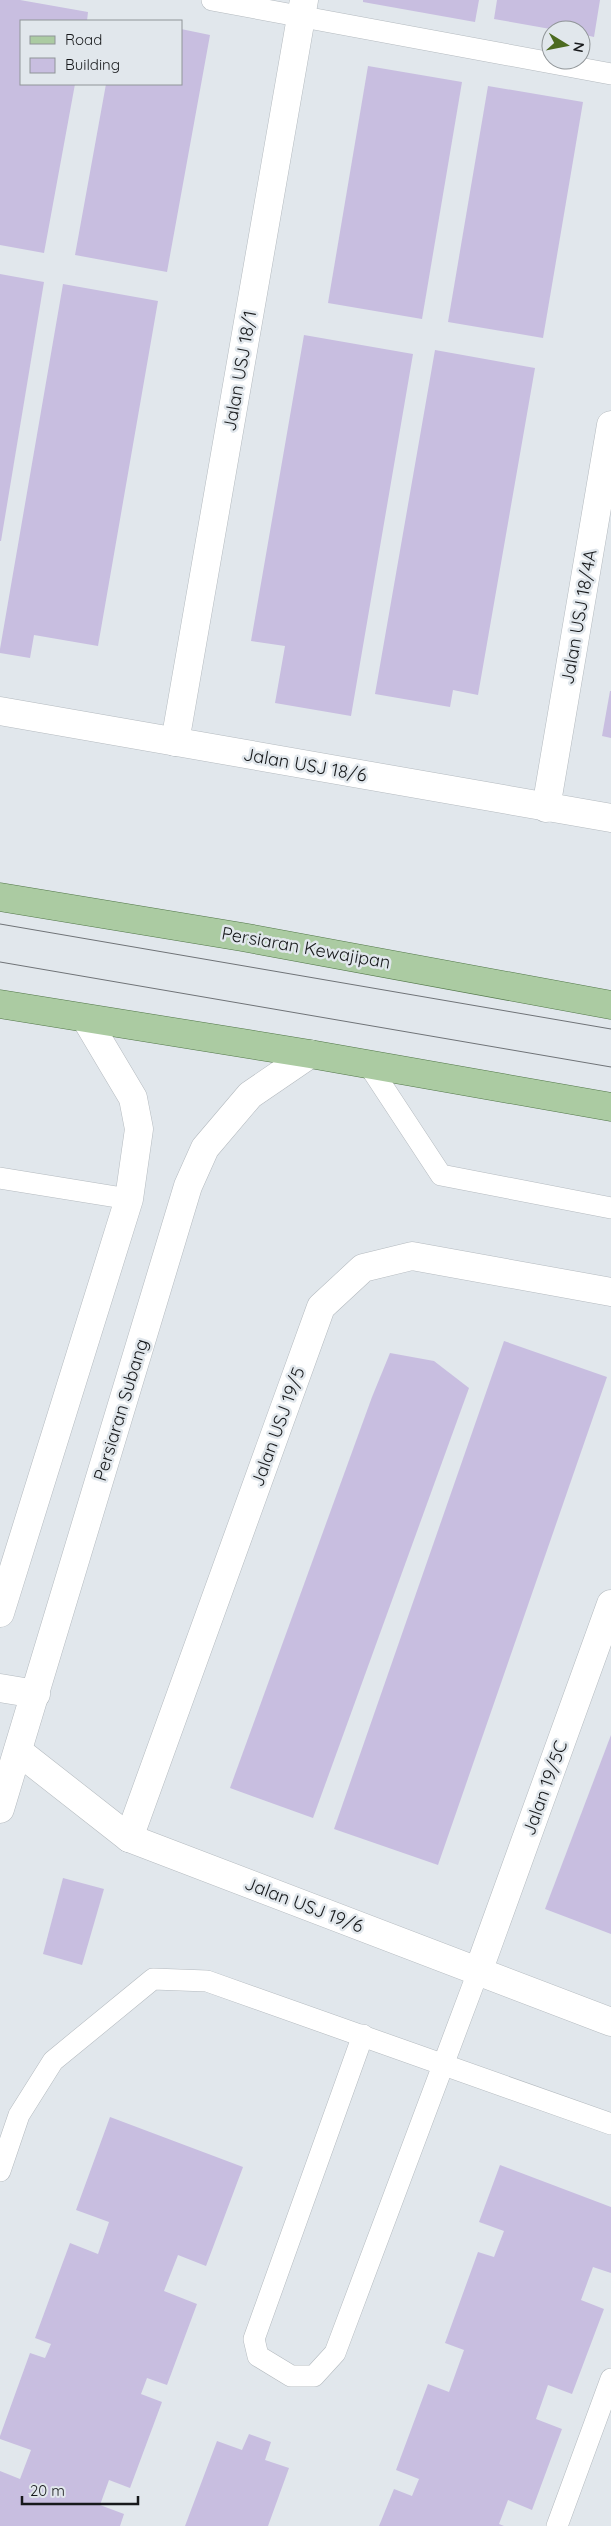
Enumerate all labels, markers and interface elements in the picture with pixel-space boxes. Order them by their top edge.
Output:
legend [20,20,182,85]
north arrow [541,20,591,70]
text: Road [65,30,102,49]
text: N [569,41,589,54]
text: Building [65,55,120,74]
street label: Jalan USJ 18/1 [218,309,261,433]
street label: Jalan USJ 18/4A [555,547,602,686]
street label: Jalan USJ 18/6 [242,742,369,787]
street label: Persiaran Kewajipan [220,921,392,974]
street label: Persiaran Subang [88,1336,153,1484]
street label: Jalan USJ 19/5 [245,1364,310,1490]
street label: Jalan 19/5C [517,1737,572,1838]
street label: Jalan USJ 19/6 [242,1871,367,1938]
scale bar [22,2474,139,2506]
text: 20 m [30,2481,65,2500]

